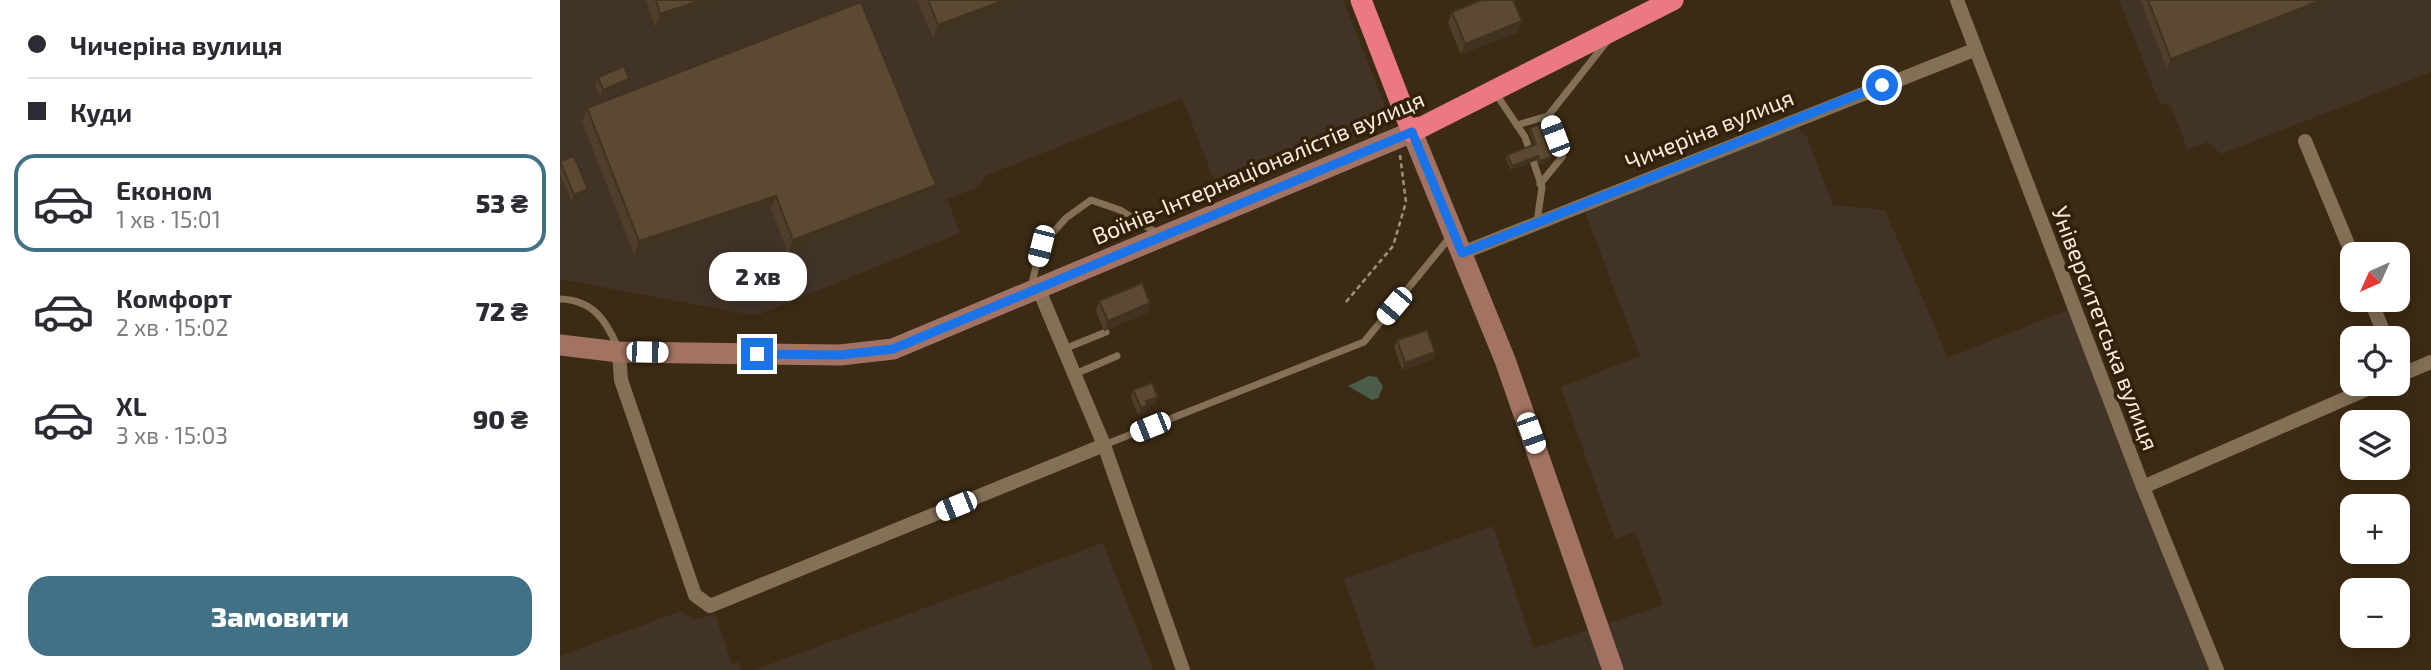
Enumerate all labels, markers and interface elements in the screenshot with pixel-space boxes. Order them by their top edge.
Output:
text: Чичеріна вулиця [70,29,283,60]
route start [1866,69,1898,101]
street label: Чичеріна вулиця [1621,82,1798,177]
street label: Воїнів-Інтернаціоналістів вулиця [1088,84,1429,251]
text: Куди [70,96,132,127]
car [1538,113,1573,159]
icon: car [32,172,95,235]
text: Економ [116,174,213,205]
text: 53 ₴ [476,187,528,218]
street label: Університетська вулиця [2046,202,2165,454]
text: 1 хв · 15:01 [116,205,221,233]
car [1026,223,1057,269]
north arrow [2340,242,2410,312]
map controls [2340,242,2410,648]
callout: 2 хв [708,252,806,302]
text: 2 хв [735,262,781,290]
icon: car [32,280,95,343]
text: Комфорт [116,282,232,313]
car [1373,283,1416,329]
text: 72 ₴ [476,295,528,326]
text: 2 хв · 15:02 [116,313,228,341]
button: locate [2340,326,2410,396]
route end [741,338,773,370]
car [626,341,669,363]
icon: car [32,388,95,451]
text: XL [116,390,147,421]
text: 90 ₴ [473,403,528,434]
car [1127,409,1174,445]
car [1514,410,1549,456]
button: layers [2340,410,2410,480]
text: 3 хв · 15:03 [116,421,228,449]
car [933,488,980,524]
button: + [2340,494,2410,564]
button: Замовити [28,576,532,656]
button: − [2340,578,2410,648]

